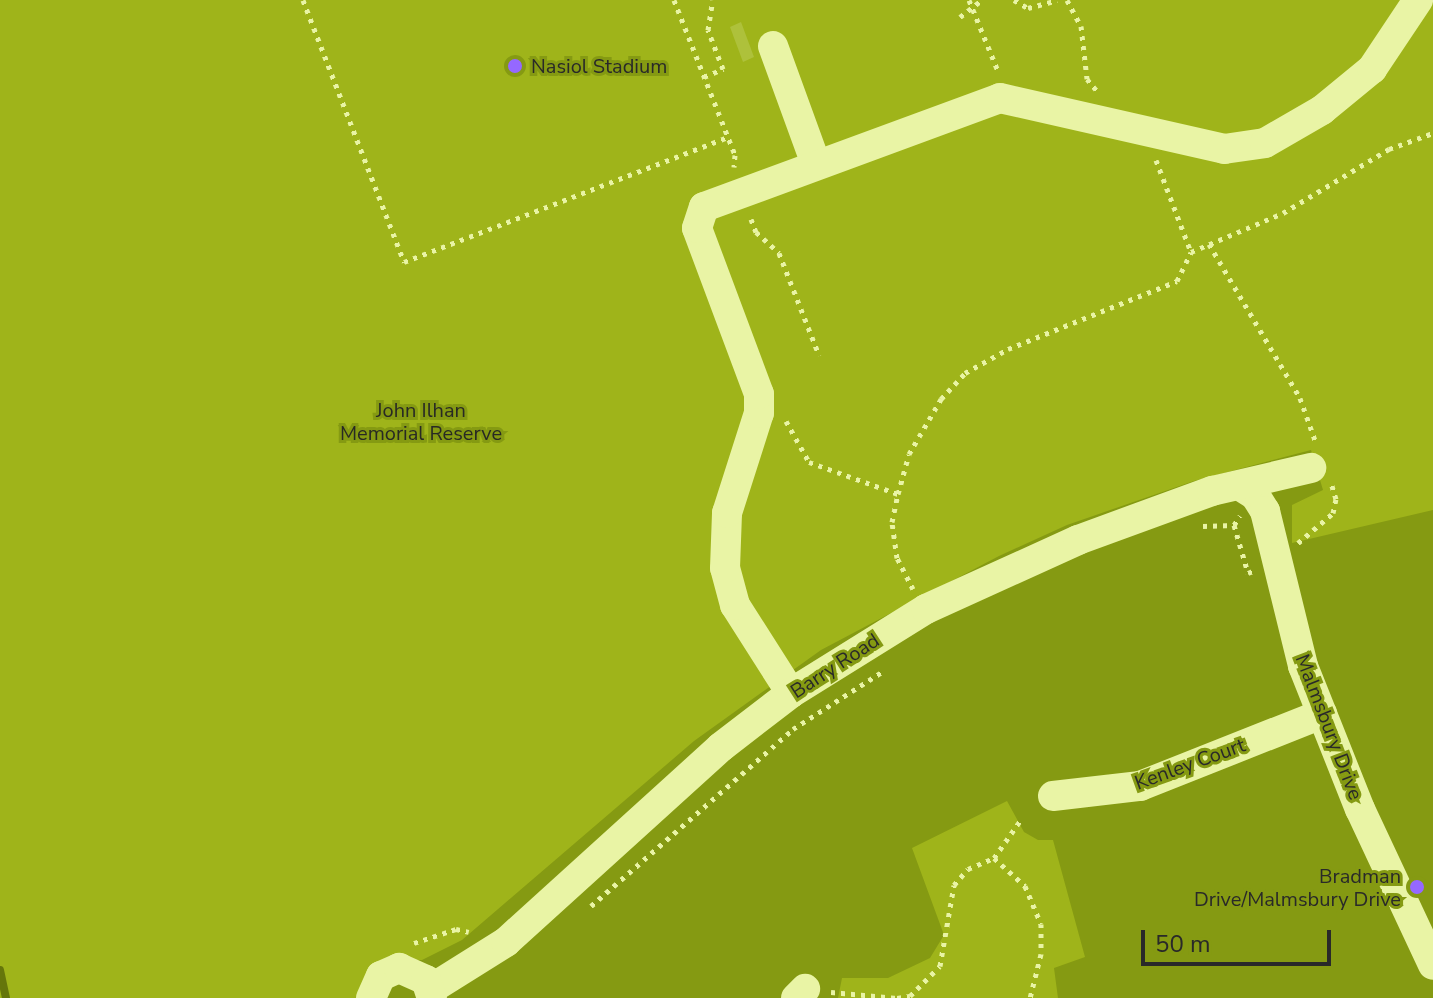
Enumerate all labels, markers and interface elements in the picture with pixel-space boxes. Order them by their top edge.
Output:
place label: Nasiol Stadium [531,54,667,78]
marker: Nasiol Stadium [506,57,524,75]
park label: John Ilhan Memorial Reserve [340,399,502,446]
street label: Barry Road [786,628,884,704]
street label: Malmsbury Drive [1290,651,1368,803]
street label: Kenley Court [1131,733,1249,795]
place label: Bradman Drive/Malmsbury Drive [1194,864,1401,911]
marker: Bradman Drive/Malmsbury Drive [1408,878,1426,896]
scale bar [1145,914,1335,964]
text: 50 m [1155,928,1211,960]

